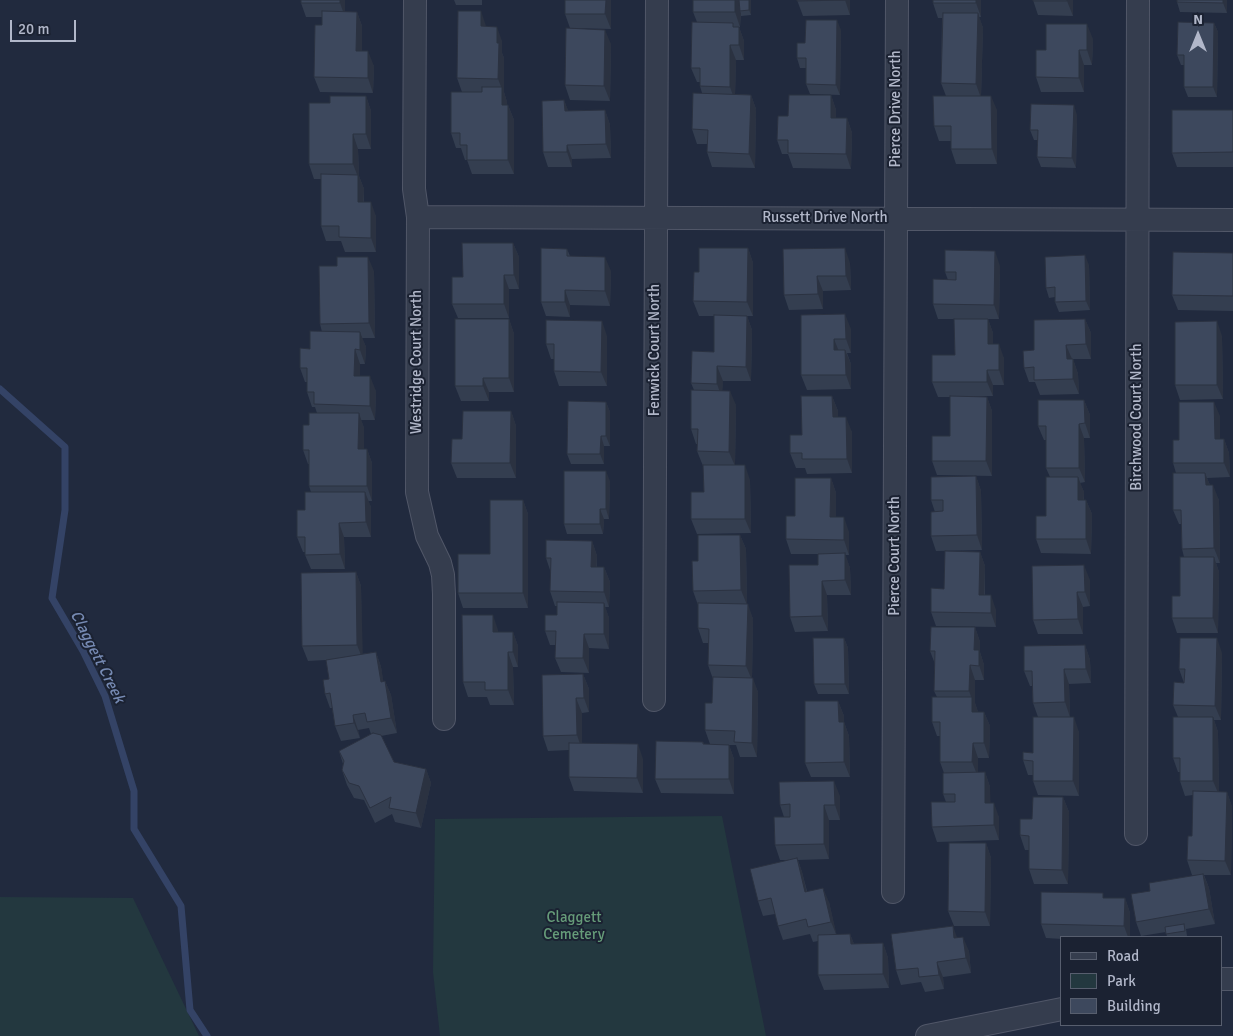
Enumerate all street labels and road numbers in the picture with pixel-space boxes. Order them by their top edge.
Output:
street label: Pierce Drive North [887,50,905,168]
street label: Russett Drive North [762,209,888,227]
street label: Fenwick Court North [646,284,664,416]
street label: Westridge Court North [408,290,426,434]
street label: Birchwood Court North [1128,343,1146,491]
street label: Pierce Court North [886,496,904,616]

